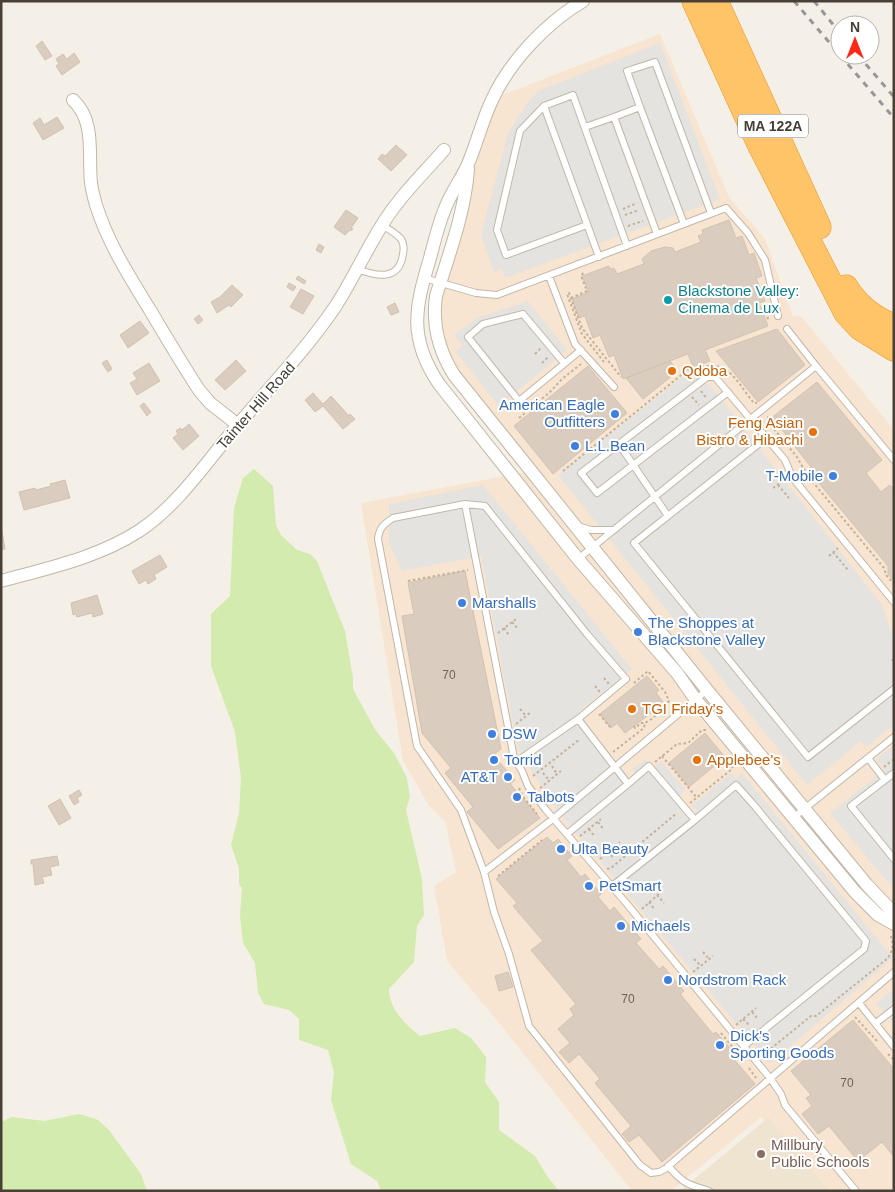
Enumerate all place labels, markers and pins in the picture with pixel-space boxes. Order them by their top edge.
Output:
place label: Blackstone Valley: Cinema de Lux [678,282,799,316]
marker: Blackstone Valley: Cinema de Lux [662,294,674,306]
place label: Qdoba [682,362,728,379]
marker: Qdoba [666,365,678,377]
place label: American Eagle Outfitters [499,396,605,430]
marker: American Eagle Outfitters [609,408,621,420]
place label: Feng Asian Bistro & Hibachi [696,414,803,448]
marker: Feng Asian Bistro & Hibachi [807,426,819,438]
place label: L.L.Bean [585,437,645,454]
marker: L.L.Bean [569,440,581,452]
place label: T-Mobile [765,467,823,484]
marker: T-Mobile [827,470,839,482]
place label: Marshalls [472,594,536,611]
marker: Marshalls [456,597,468,609]
place label: The Shoppes at Blackstone Valley [648,614,766,648]
marker: The Shoppes at Blackstone Valley [632,626,644,638]
place label: TGI Friday's [642,700,723,717]
marker: TGI Friday's [626,703,638,715]
place label: DSW [502,725,538,742]
marker: DSW [486,728,498,740]
place label: Torrid [504,751,542,768]
place label: Applebee's [707,751,781,768]
marker: Torrid [488,754,500,766]
marker: Applebee's [691,754,703,766]
place label: AT&T [461,768,498,785]
marker: AT&T [502,771,514,783]
place label: Talbots [527,788,575,805]
marker: Talbots [511,791,523,803]
place label: Ulta Beauty [571,840,649,857]
marker: Ulta Beauty [555,843,567,855]
place label: PetSmart [599,877,662,894]
marker: PetSmart [583,880,595,892]
place label: Michaels [631,917,690,934]
marker: Michaels [615,920,627,932]
place label: Nordstrom Rack [678,971,787,988]
marker: Nordstrom Rack [662,974,674,986]
place label: Dick's Sporting Goods [730,1027,834,1061]
marker: Dick's Sporting Goods [714,1039,726,1051]
place label: Millbury Public Schools [771,1136,869,1170]
marker: Millbury Public Schools [755,1148,767,1160]

